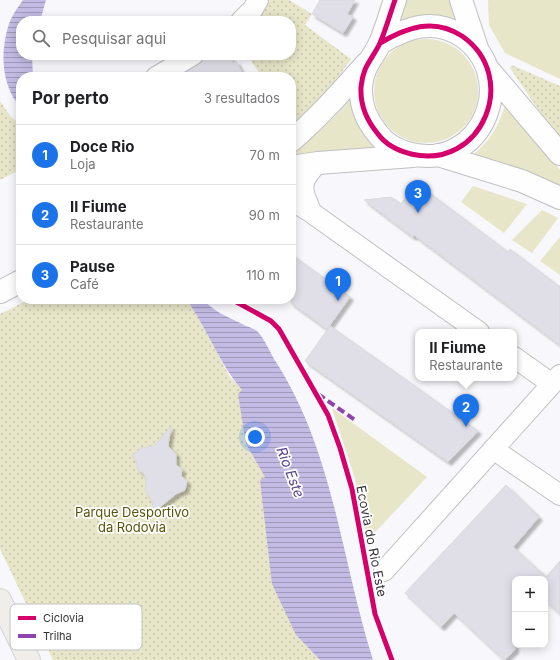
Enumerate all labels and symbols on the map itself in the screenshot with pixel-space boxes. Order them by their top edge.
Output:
pin: 3 [405,180,431,213]
pin: 1 [325,268,351,301]
pin: 2 [453,394,479,427]
your location [245,427,265,447]
water label: Rio Este [274,444,308,500]
street label: Ecovia do Rio Este [353,484,391,598]
park label: Parque Desportivo da Rodovia [75,504,189,535]
legend [10,604,142,650]
text: Ciclovia [43,611,84,625]
text: Trilha [43,629,72,643]

